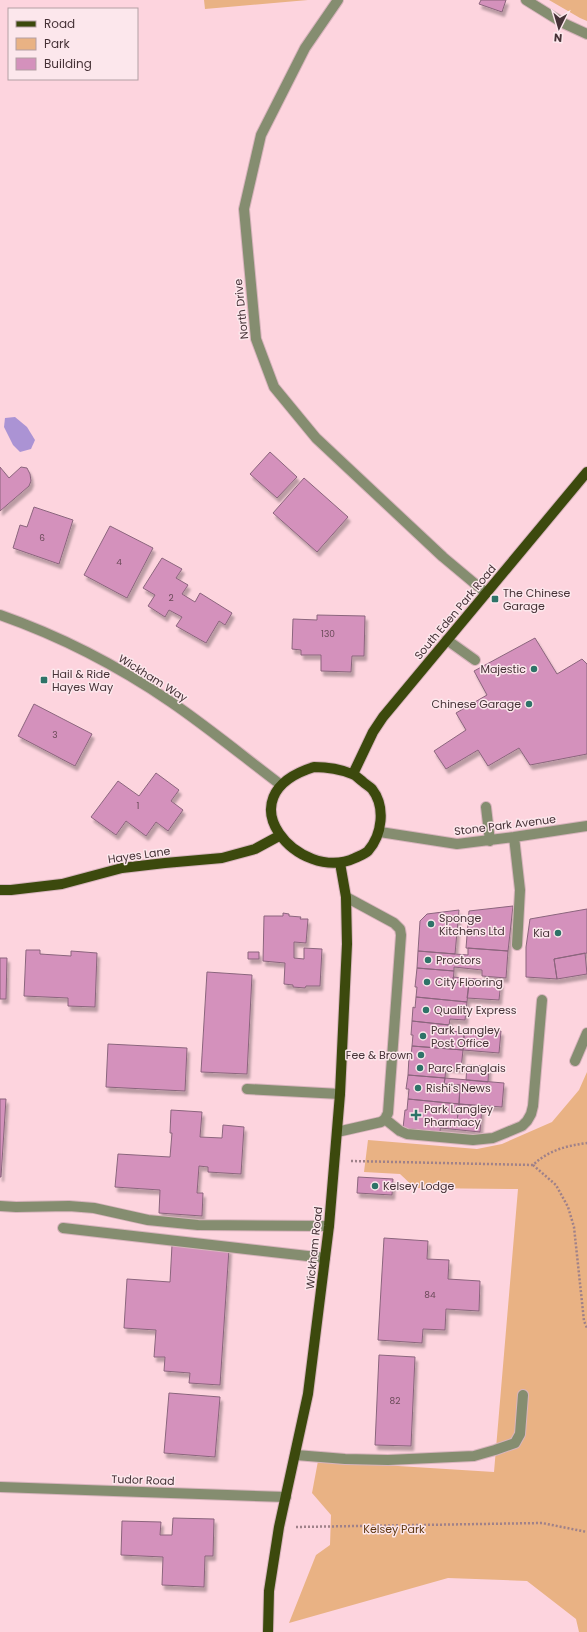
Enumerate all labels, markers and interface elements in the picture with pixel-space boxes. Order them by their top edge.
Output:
legend [8,8,138,80]
north arrow [539,8,579,48]
text: Road [44,15,75,32]
text: N [553,30,563,46]
text: Park [44,35,71,52]
text: Building [44,55,92,72]
street label: North Drive [230,278,252,340]
house number: 6 [39,532,45,544]
house number: 4 [116,556,122,568]
street label: South Eden Park Road [410,561,500,663]
place label: The Chinese Garage [503,585,571,614]
house number: 2 [168,592,174,604]
marker: The Chinese Garage [490,594,500,604]
house number: 130 [321,628,335,640]
street label: Wickham Way [115,650,191,706]
place label: Majestic [480,661,526,677]
marker: Majestic [529,664,539,674]
place label: Hail & Ride Hayes Way [52,666,114,695]
marker: Hail & Ride Hayes Way [39,675,49,685]
place label: Chinese Garage [432,696,521,712]
marker: Chinese Garage [524,699,534,709]
house number: 3 [52,729,58,741]
house number: 1 [137,800,140,812]
street label: Stone Park Avenue [453,811,557,839]
street label: Hayes Lane [107,843,171,867]
place label: Sponge Kitchens Ltd [439,910,505,939]
marker: Sponge Kitchens Ltd [426,919,436,929]
place label: Kia [533,925,550,941]
marker: Kia [553,928,563,938]
place label: Proctors [436,952,481,968]
marker: Proctors [423,955,433,965]
place label: City Flooring [435,974,503,990]
marker: City Flooring [422,977,432,987]
place label: Quality Express [434,1002,517,1018]
marker: Quality Express [421,1005,431,1015]
place label: Park Langley Post Office [431,1022,501,1051]
marker: Park Langley Post Office [418,1031,428,1041]
place label: Fee & Brown [346,1047,413,1063]
marker: Fee & Brown [416,1050,426,1060]
place label: Parc Franglais [428,1060,506,1076]
marker: Parc Franglais [415,1063,425,1073]
place label: Rishi's News [426,1080,491,1096]
marker: Rishi's News [413,1083,423,1093]
place label: Park Langley Pharmacy [424,1101,494,1130]
marker: Park Langley Pharmacy [411,1110,421,1120]
place label: Kelsey Lodge [383,1178,454,1194]
marker: Kelsey Lodge [370,1181,380,1191]
street label: Wickham Road [302,1206,326,1290]
house number: 84 [424,1289,436,1301]
house number: 82 [390,1395,400,1407]
street label: Tudor Road [111,1471,175,1489]
park label: Kelsey Park [363,1521,425,1537]

